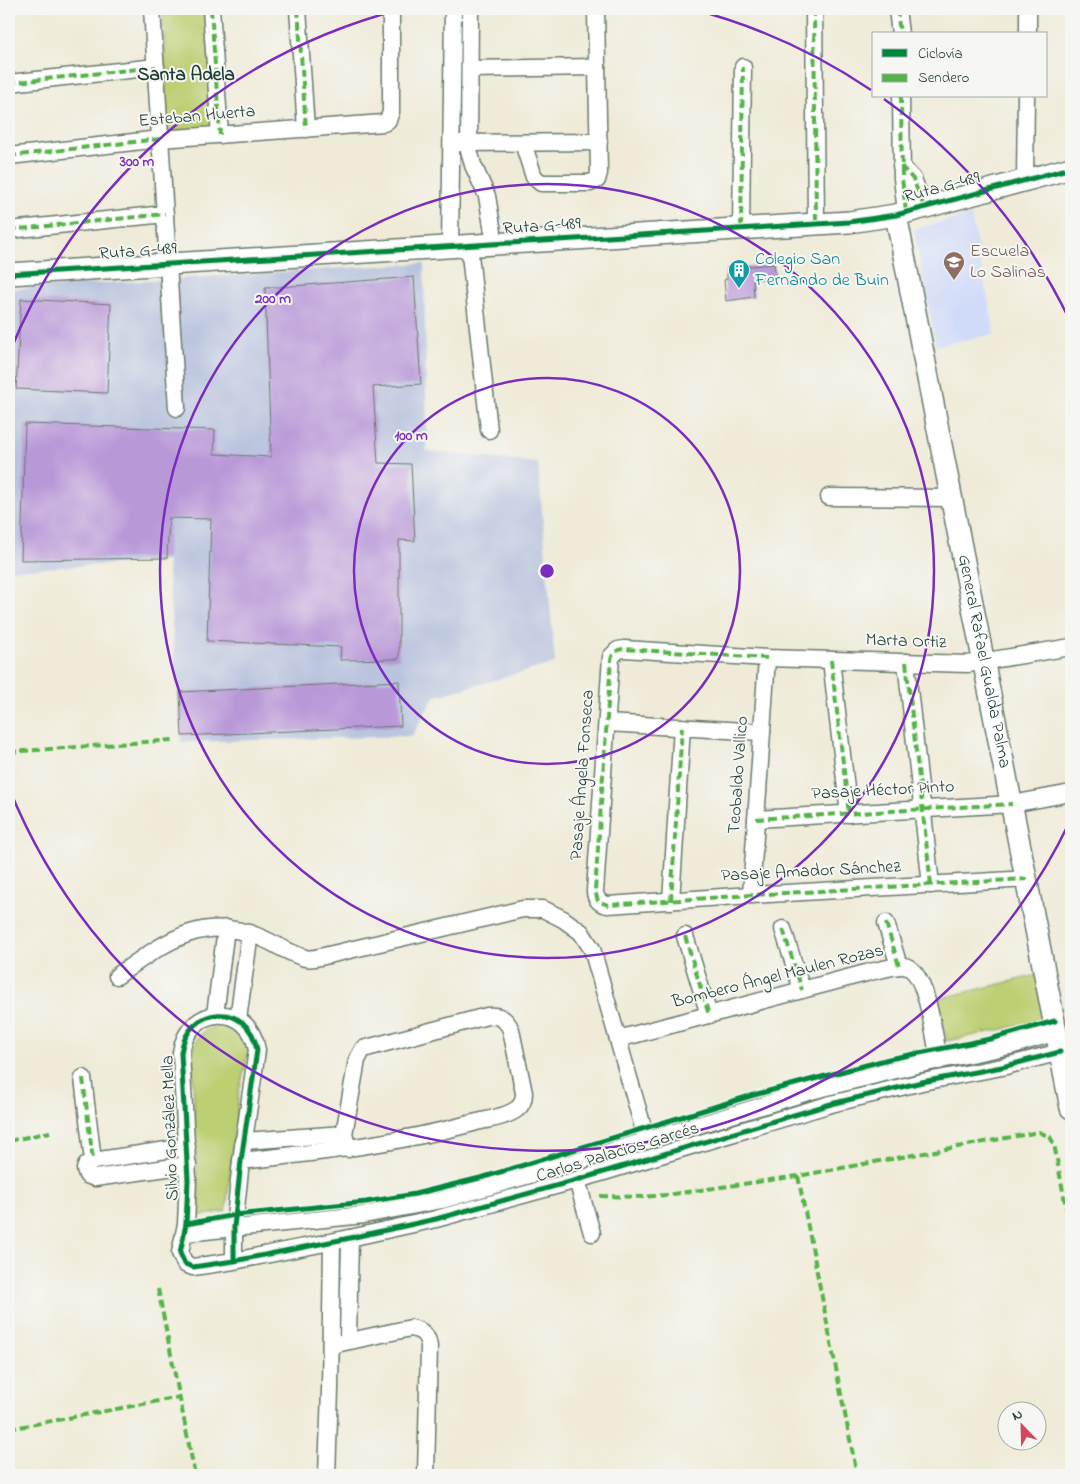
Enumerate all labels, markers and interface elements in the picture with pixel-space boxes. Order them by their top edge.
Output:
legend [872,32,1048,98]
text: Ciclovía [918,43,963,65]
district label: Santa Adela [137,62,235,89]
text: Sendero [918,67,970,89]
street label: Esteban Huerta [138,99,256,135]
text: 300 m [119,151,155,173]
street label: Ruta G-489 [901,165,984,211]
street label: Ruta G-489 [502,211,582,243]
street label: Ruta G-489 [98,236,178,268]
place label: Escuela Lo Salinas [970,239,1046,286]
place label: Colegio San Fernando de Buin [754,247,889,294]
school or university icon: Escuela Lo Salinas [942,250,966,281]
building icon: Colegio San Fernando de Buin [727,258,751,289]
text: 200 m [254,288,291,310]
text: 100 m [394,425,428,447]
street label: General Rafael Gualda Palma [950,552,1017,771]
centre of rings [538,562,556,580]
street label: Marta Ortiz [865,628,947,656]
street label: Pasaje Ángela Fonseca [564,689,603,861]
street label: Teobaldo Vallico [722,715,756,835]
street label: Pasaje Héctor Pinto [811,774,955,808]
street label: Pasaje Amador Sánchez [720,854,902,890]
street label: Bombero Ángel Maulen Rozas [669,938,887,1017]
street label: Silvio González Mella [155,1055,187,1201]
street label: Carlos Palacios Garcés [533,1116,703,1190]
north arrow [998,1402,1048,1452]
text: N [1009,1404,1026,1427]

